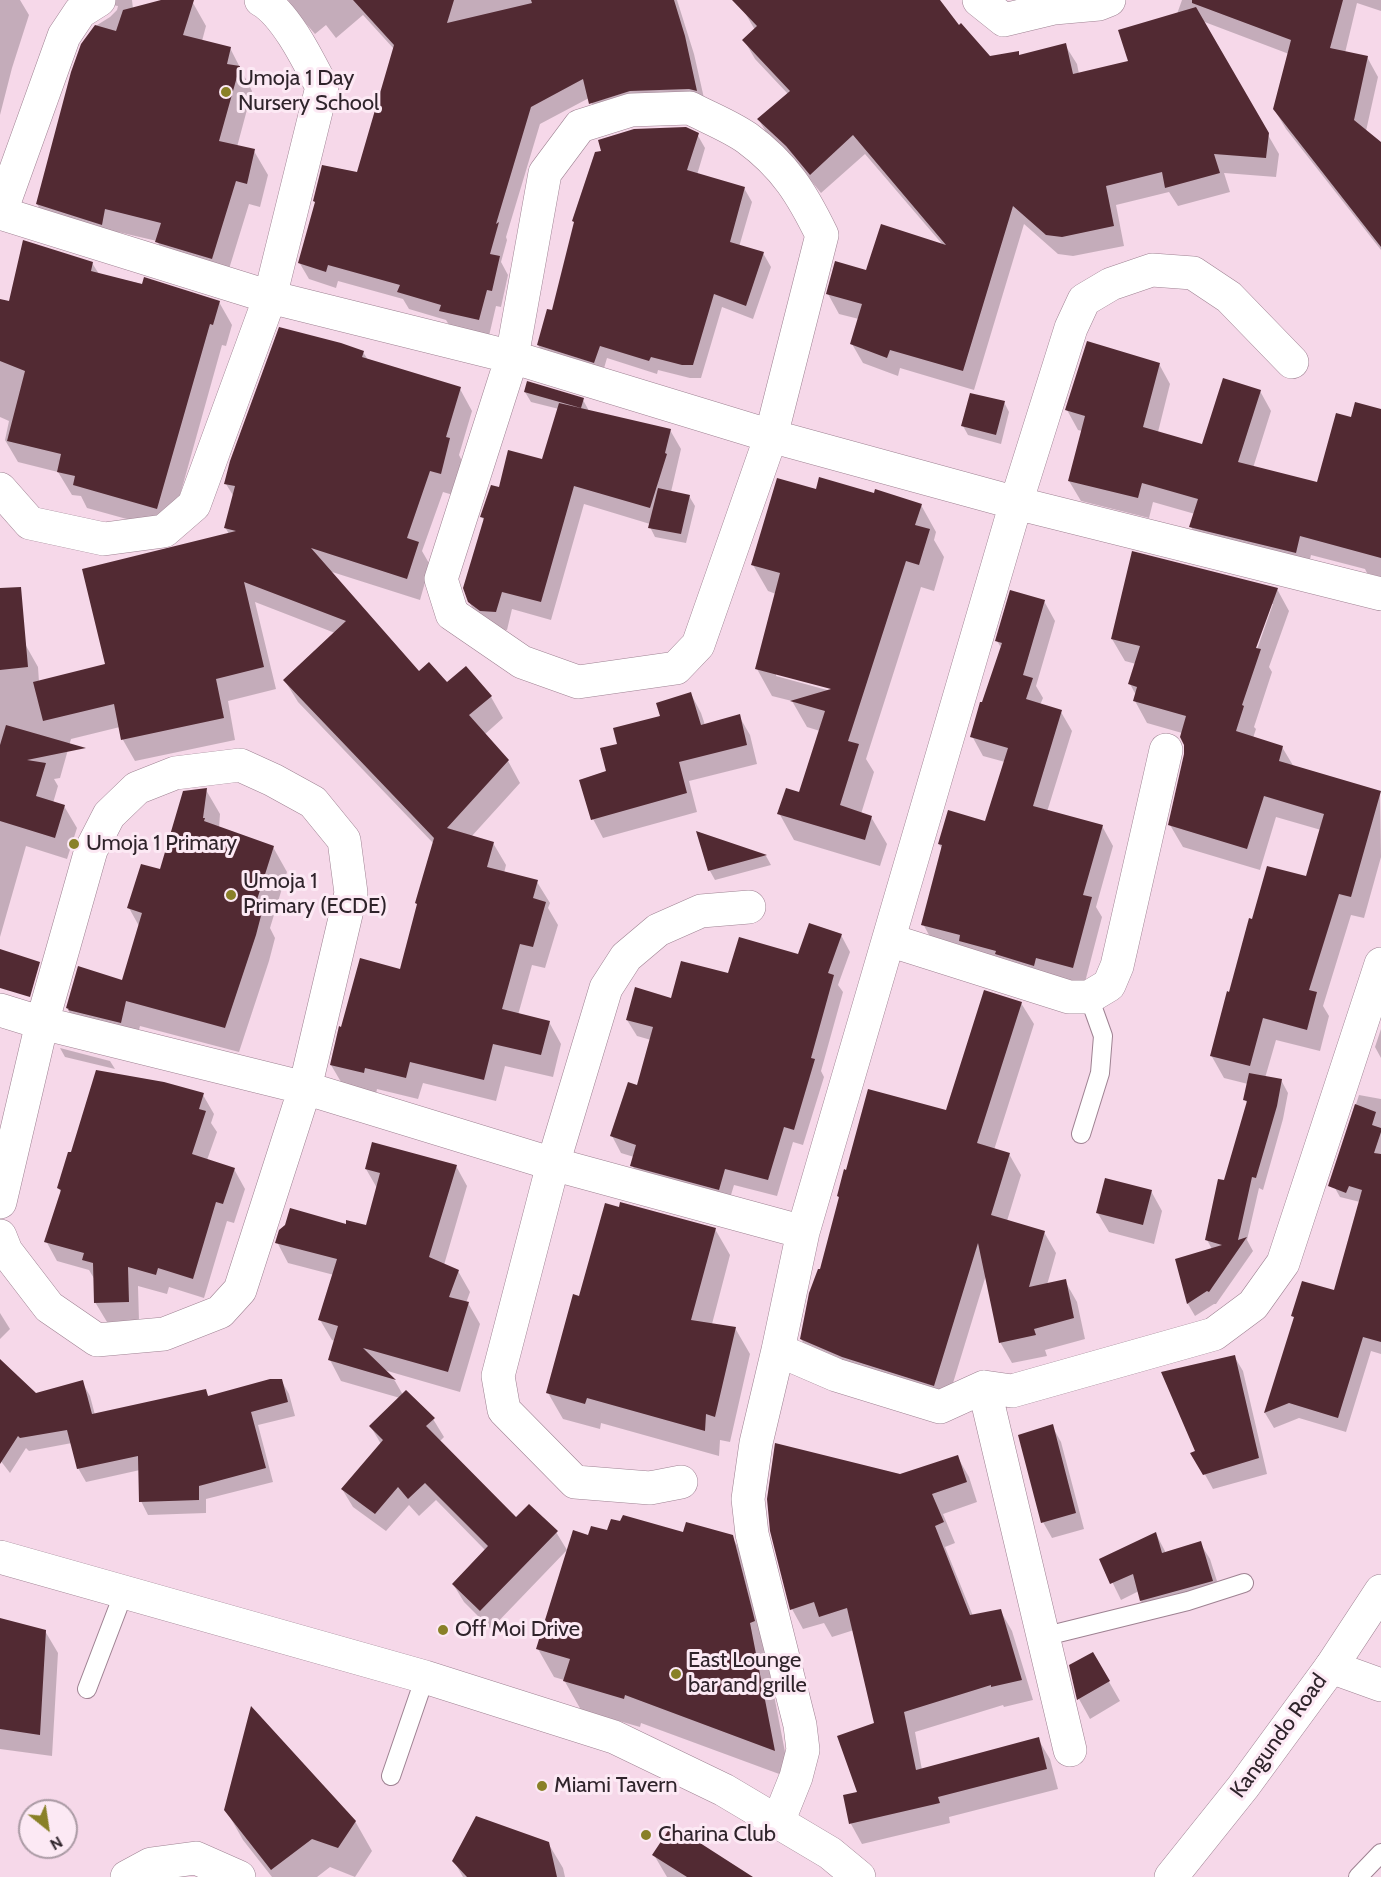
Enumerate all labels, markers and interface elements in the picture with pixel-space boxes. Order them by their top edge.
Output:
place label: Umoja 1 Day Nursery School [238,66,379,118]
marker: Umoja 1 Day Nursery School [219,85,233,99]
place label: Umoja 1 Primary [86,831,237,857]
marker: Umoja 1 Primary [67,837,81,851]
place label: Umoja 1 Primary (ECDE) [243,869,387,920]
marker: Umoja 1 Primary (ECDE) [224,888,238,902]
place label: Off Moi Drive [455,1617,580,1643]
marker: Off Moi Drive [436,1623,450,1637]
place label: East Lounge bar and grille [688,1648,807,1700]
marker: East Lounge bar and grille [669,1667,683,1681]
street label: Kangundo Road [1225,1669,1333,1803]
place label: Miami Tavern [554,1773,677,1799]
marker: Miami Tavern [535,1779,549,1793]
north arrow [18,1799,78,1859]
place label: Charina Club [658,1822,776,1848]
marker: Charina Club [639,1828,653,1842]
text: N [47,1832,66,1854]

